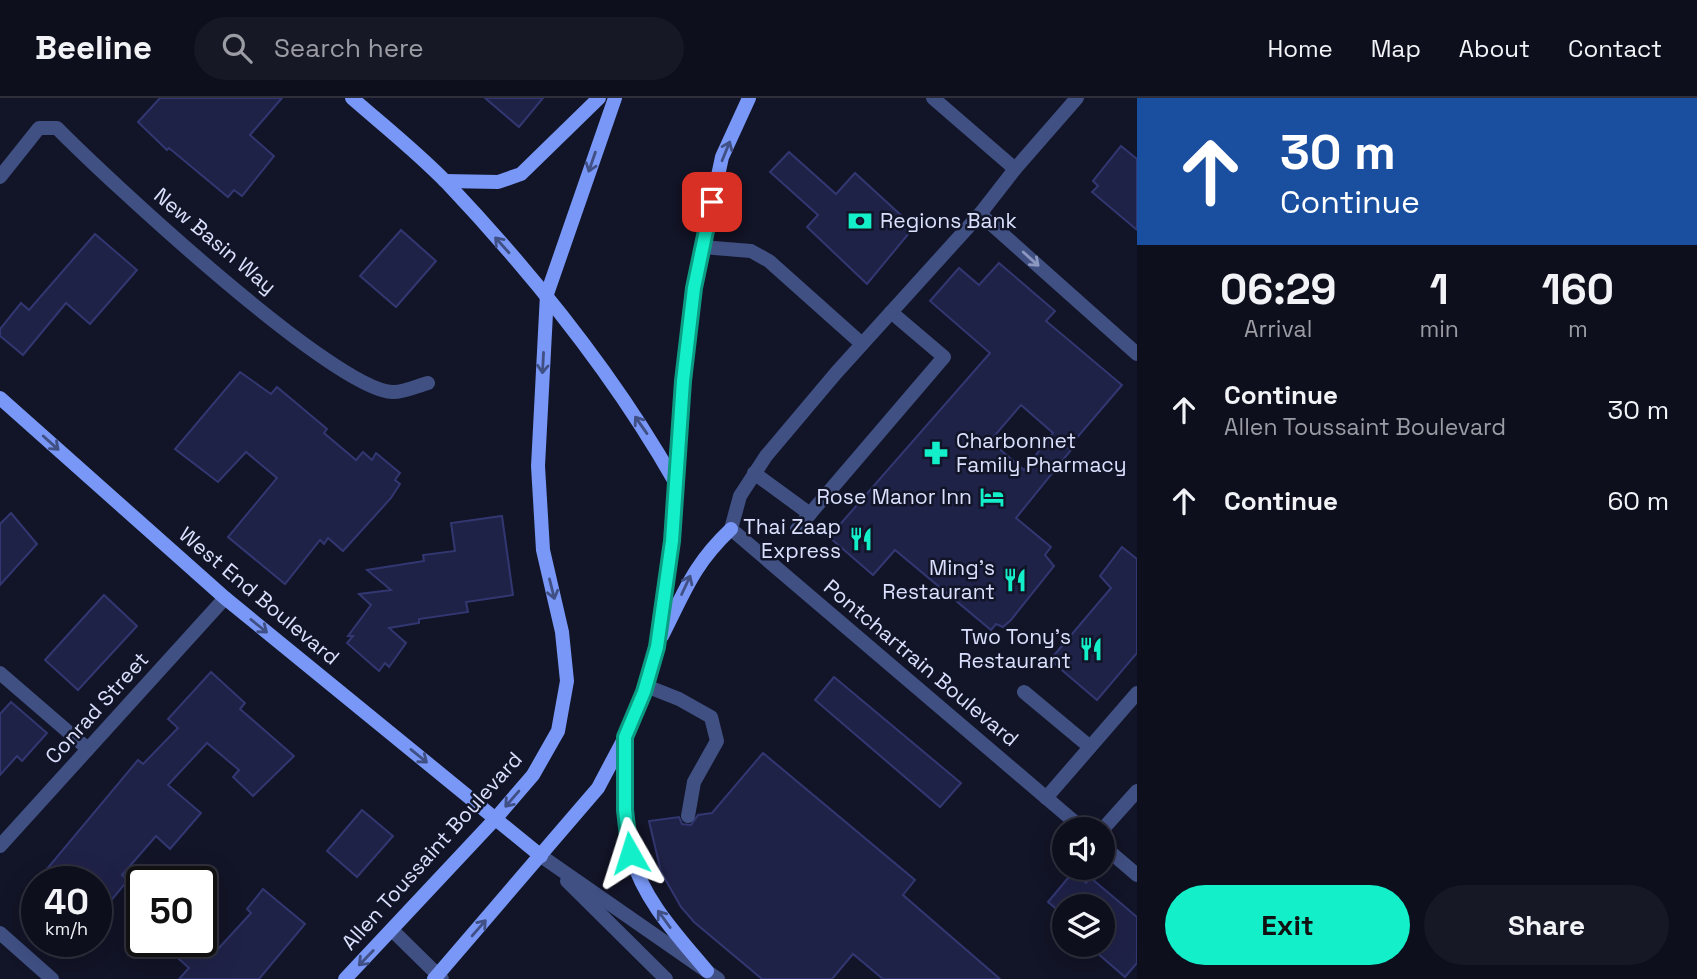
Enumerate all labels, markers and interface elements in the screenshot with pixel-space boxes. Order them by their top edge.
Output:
search box [194,17,684,80]
text: Beeline [35,27,152,69]
icon: search [218,29,256,67]
text: Search here [274,31,424,65]
text: Home [1267,33,1333,64]
text: Map [1371,33,1421,64]
text: About [1459,33,1530,64]
text: Contact [1568,33,1662,64]
text: 30 m [1280,121,1396,183]
icon: ahead [1165,126,1256,217]
one-way arrow [720,140,733,162]
one-way arrow [585,151,597,173]
pin [682,172,742,232]
street label: New Basin Way [149,182,282,300]
text: Continue [1280,182,1420,222]
icon: arrive [693,183,731,221]
bank icon: Regions Bank [846,207,874,235]
place label: Regions Bank [880,207,1017,234]
one-way arrow [494,236,510,254]
one-way arrow [1022,251,1039,268]
text: 06:29 [1220,263,1336,316]
text: 1 [1430,263,1449,316]
text: 160 [1542,263,1614,316]
text: Arrival [1244,314,1312,344]
text: min [1419,314,1459,344]
text: m [1568,314,1588,344]
one-way arrow [536,351,549,373]
text: Continue [1224,378,1338,412]
icon: ahead [1165,391,1203,429]
text: 30 m [1608,393,1669,427]
text: Allen Toussaint Boulevard [1224,412,1506,442]
one-way arrow [634,416,648,435]
place label: Charbonnet Family Pharmacy [956,427,1127,478]
one-way arrow [42,435,59,452]
pharmacy icon: Charbonnet Family Pharmacy [922,439,950,467]
icon: ahead [1165,482,1203,520]
place label: Rose Manor Inn [817,483,972,510]
hotel icon: Rose Manor Inn [978,483,1006,511]
text: Continue [1224,484,1338,518]
text: 60 m [1607,484,1669,518]
place label: Thai Zaap Express [743,513,841,564]
street label: West End Boulevard [174,521,345,671]
restaurant icon: Thai Zaap Express [847,525,875,553]
place label: Ming's Restaurant [882,554,995,605]
restaurant icon: Ming's Restaurant [1001,566,1029,594]
street label: Pontchartrain Boulevard [818,573,1024,752]
one-way arrow [680,575,694,596]
one-way arrow [546,577,559,600]
one-way arrow [250,618,268,633]
place label: Two Tony's Restaurant [958,623,1071,674]
restaurant icon: Two Tony's Restaurant [1077,635,1105,663]
street label: Conrad Street [39,646,154,769]
street label: Allen Toussaint Boulevard [335,746,528,955]
one-way arrow [410,748,428,764]
one-way arrow [504,790,520,808]
position arrow [593,816,667,890]
map controls [1052,817,1115,957]
button: sound [1052,817,1115,880]
speed limit sign: 50 [126,866,217,957]
text: 40 [44,880,89,924]
button: Exit [1165,885,1410,965]
button: Share [1424,885,1669,965]
button: layers [1052,894,1115,957]
one-way arrow [656,910,671,928]
text: km/h [45,917,88,940]
one-way arrow [470,919,486,937]
one-way arrow [358,949,375,966]

